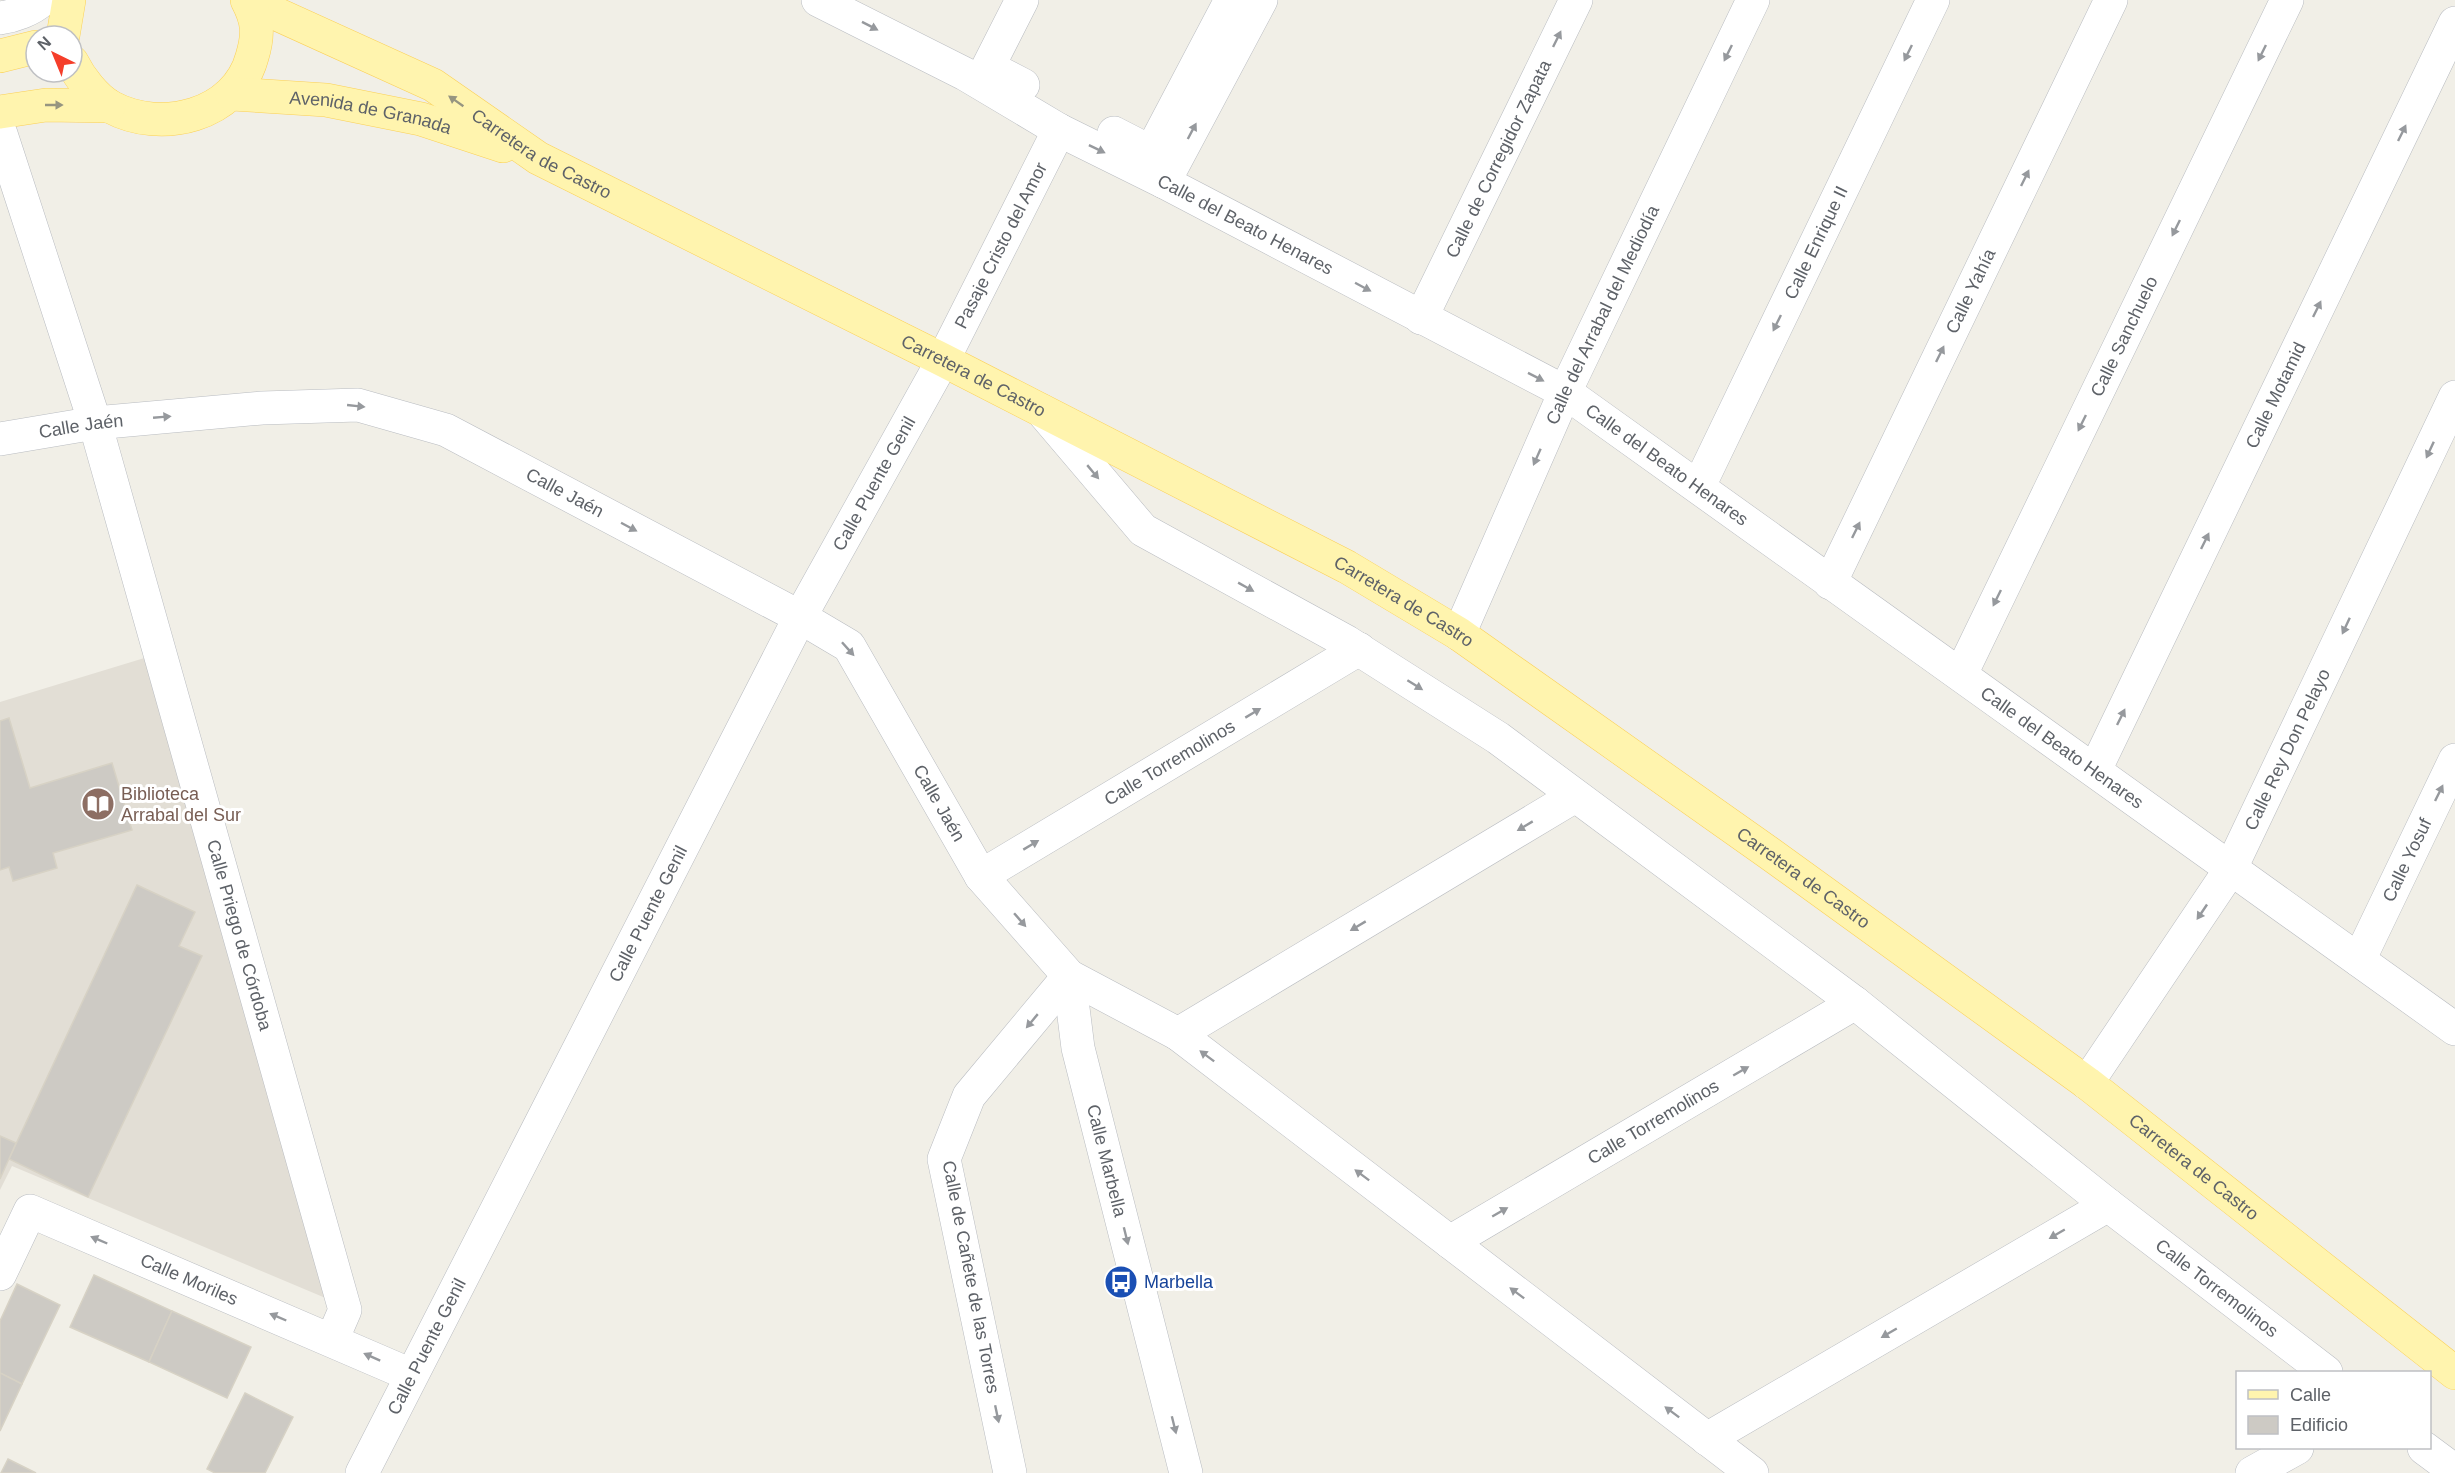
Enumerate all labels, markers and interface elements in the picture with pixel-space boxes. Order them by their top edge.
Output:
one-way arrow [862,22,879,31]
north arrow [24,24,84,84]
one-way arrow [1553,30,1562,47]
text: N [34,33,54,54]
one-way arrow [1723,44,1732,61]
one-way arrow [1903,44,1912,61]
one-way arrow [2257,44,2266,61]
street label: Calle de Corregidor Zapata [1442,56,1556,261]
street label: Avenida de Granada [289,88,455,139]
one-way arrow [448,95,464,107]
one-way arrow [45,100,64,110]
street label: Carretera de Castro [468,105,615,203]
one-way arrow [1187,122,1197,139]
one-way arrow [2397,125,2406,142]
one-way arrow [1089,144,1106,154]
street label: Pasaje Cristo del Amor [951,159,1051,332]
street label: Calle del Beato Henares [1154,170,1336,279]
one-way arrow [2021,170,2030,187]
street label: Calle Enrique II [1780,183,1852,303]
street label: Calle del Arrabal del Mediodía [1542,201,1664,427]
one-way arrow [2172,220,2181,237]
street label: Calle Yahía [1942,245,2000,337]
street label: Calle Sanchuelo [2087,273,2162,400]
one-way arrow [1355,282,1372,292]
one-way arrow [2313,301,2322,318]
one-way arrow [1773,314,1782,331]
street label: Carretera de Castro [898,331,1049,421]
street label: Calle Motamid [2242,339,2310,451]
one-way arrow [1936,346,1945,363]
one-way arrow [1528,372,1545,382]
street label: Calle del Beato Henares [1582,400,1752,530]
one-way arrow [347,401,366,411]
street label: Calle Jaén [37,411,124,442]
one-way arrow [153,412,172,422]
street label: Calle Puente Genil [829,413,919,554]
one-way arrow [2078,414,2087,431]
one-way arrow [2425,442,2434,459]
one-way arrow [1532,448,1541,465]
street label: Calle Jaén [523,464,607,522]
one-way arrow [1086,464,1099,479]
one-way arrow [1851,521,1860,538]
one-way arrow [621,522,638,532]
one-way arrow [2201,533,2210,550]
street label: Carretera de Castro [1331,552,1477,651]
one-way arrow [1238,582,1255,592]
one-way arrow [1993,589,2003,607]
one-way arrow [2342,618,2351,635]
one-way arrow [842,641,855,657]
street label: Calle Rey Don Pelayo [2240,666,2334,833]
one-way arrow [1407,679,1423,690]
street label: Calle del Beato Henares [1977,683,2147,813]
one-way arrow [1245,708,1262,718]
one-way arrow [2116,709,2125,726]
street label: Calle Torremolinos [1101,716,1239,810]
street label: Calle Jaén [909,761,969,845]
place label: Biblioteca Arrabal del Sur [121,784,241,825]
one-way arrow [2434,785,2444,802]
library icon: Biblioteca Arrabal del Sur [80,786,116,822]
street label: Calle Yosuf [2379,814,2436,905]
one-way arrow [1517,821,1533,832]
street label: Carretera de Castro [1733,823,1874,933]
street label: Calle Priego de Córdoba [203,838,276,1034]
one-way arrow [1023,840,1039,851]
street label: Calle Puente Genil [605,843,691,985]
one-way arrow [2196,904,2208,920]
one-way arrow [1013,912,1027,927]
one-way arrow [1350,921,1366,932]
one-way arrow [1025,1013,1038,1029]
one-way arrow [1200,1051,1215,1063]
one-way arrow [1733,1065,1749,1076]
street label: Calle Torremolinos [1584,1076,1722,1168]
street label: Calle Marbella [1083,1102,1131,1220]
street label: Carretera de Castro [2125,1110,2262,1224]
street label: Calle de Cañete de las Torres [939,1159,1003,1395]
one-way arrow [1355,1169,1370,1181]
one-way arrow [1492,1207,1508,1218]
one-way arrow [1121,1227,1131,1246]
one-way arrow [2049,1229,2065,1240]
one-way arrow [89,1235,107,1245]
street label: Calle Torremolinos [2152,1235,2282,1341]
street label: Calle Moriles [137,1250,241,1309]
bus stop icon: Marbella [1103,1264,1139,1300]
place label: Marbella [1144,1272,1214,1292]
street label: Calle Puente Genil [384,1275,470,1418]
one-way arrow [1509,1287,1525,1300]
one-way arrow [269,1311,287,1321]
one-way arrow [1881,1327,1897,1338]
one-way arrow [363,1353,380,1362]
legend [2236,1371,2431,1449]
text: Calle [2290,1385,2331,1405]
one-way arrow [993,1405,1003,1423]
one-way arrow [1664,1405,1680,1418]
text: Edificio [2290,1415,2348,1435]
one-way arrow [1169,1416,1179,1435]

